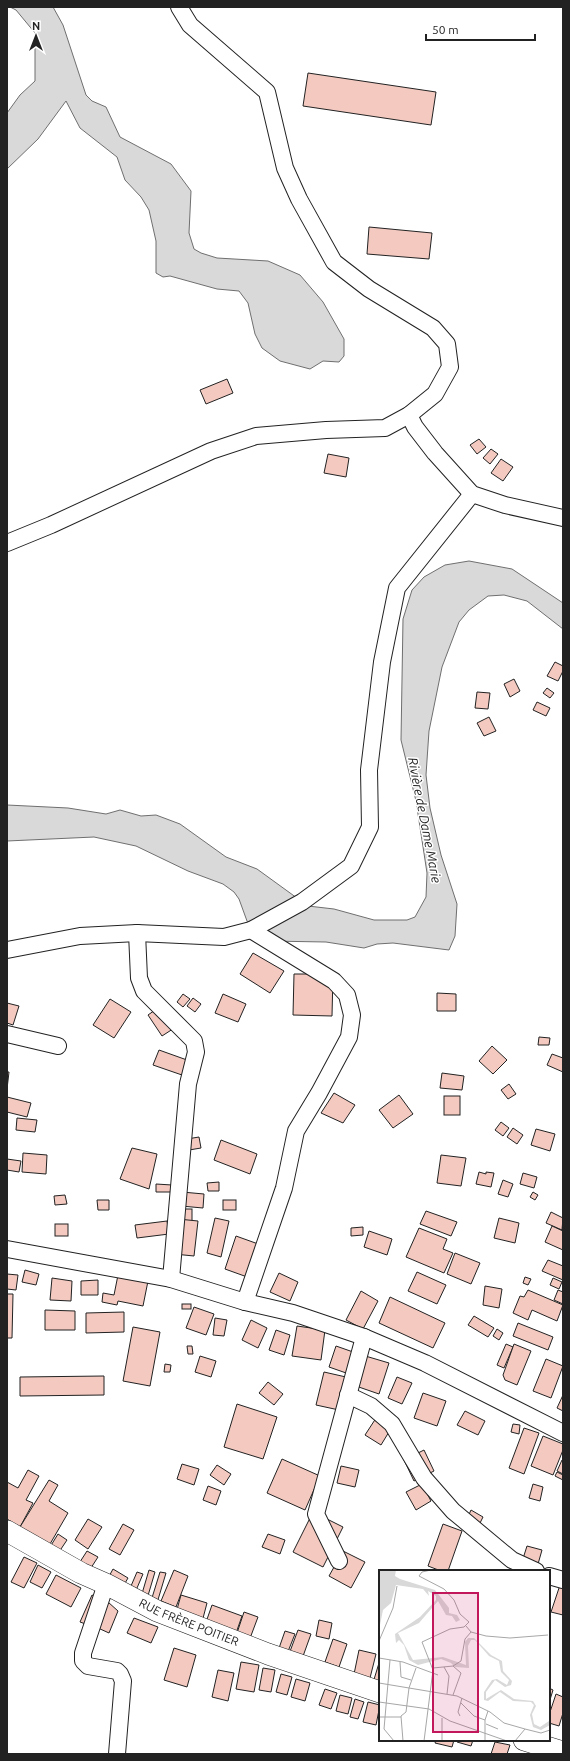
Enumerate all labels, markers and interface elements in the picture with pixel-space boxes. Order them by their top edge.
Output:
north arrow [16,16,56,56]
scale bar [426,16,535,42]
text: N [32,20,40,32]
text: 50 m [432,23,459,36]
water label: Rivière de Dame Marie [406,756,444,885]
inset map [379,1570,550,1741]
street label: RUE FRÈRE POITIER [137,1596,241,1648]

